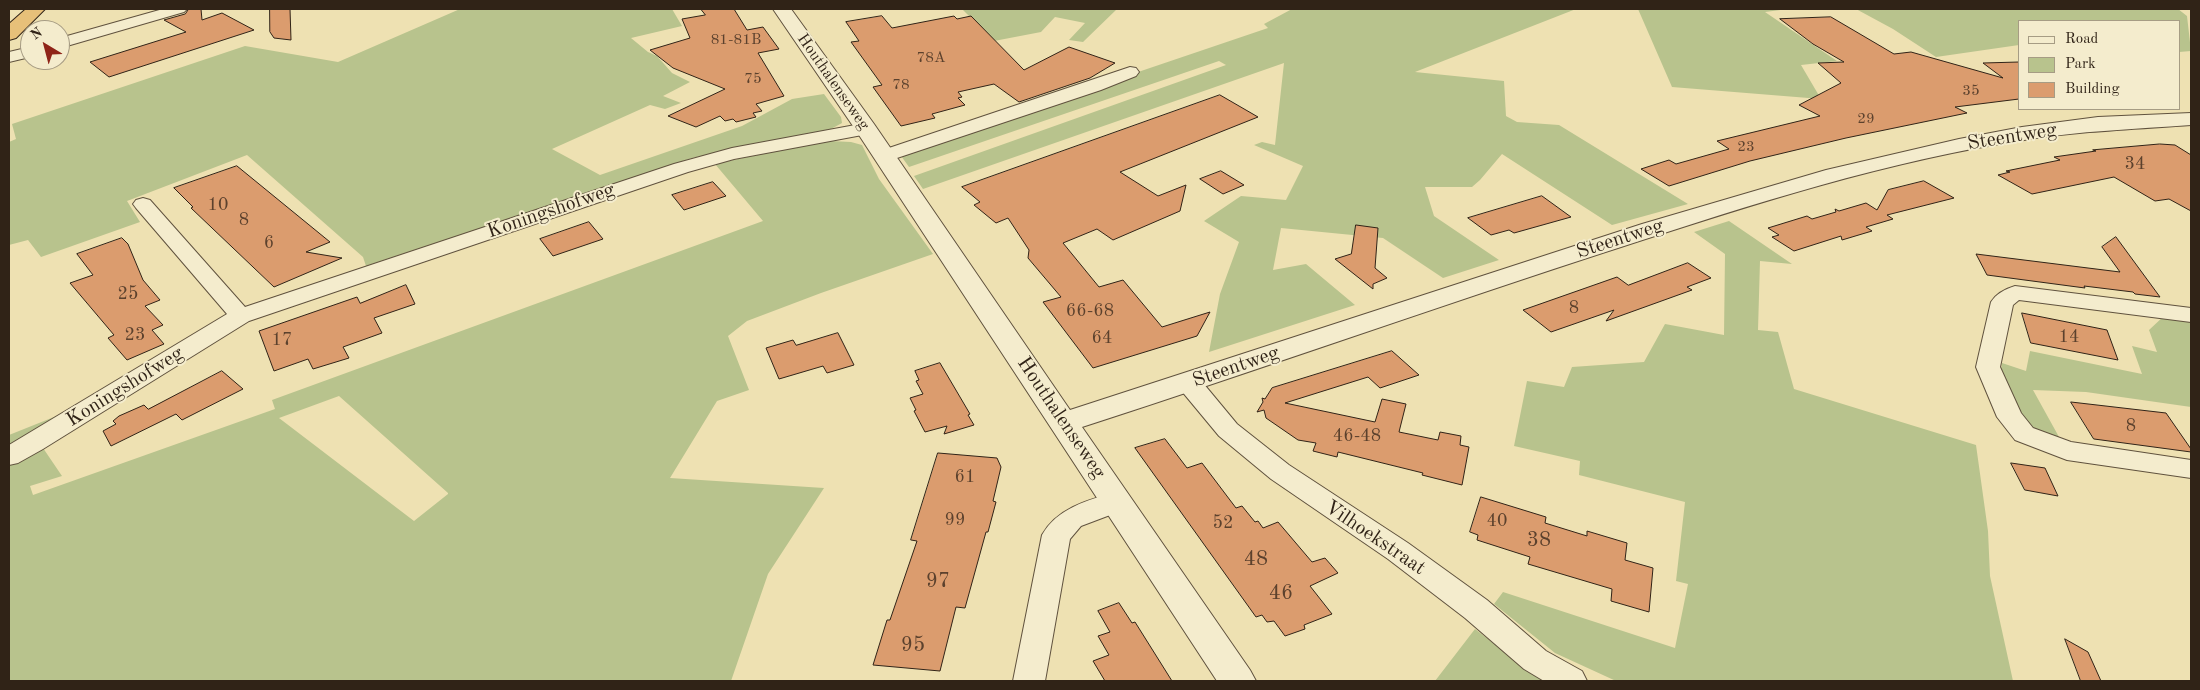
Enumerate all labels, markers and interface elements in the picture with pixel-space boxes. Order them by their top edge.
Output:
north arrow [20,20,70,70]
legend [2018,20,2180,110]
text: N [28,25,45,43]
street label: Houthalenseweg [793,30,873,134]
house number: 81-81B [711,31,761,49]
text: Road [2065,32,2098,47]
house number: 78A [917,49,945,67]
text: Park [2065,57,2096,72]
house number: 75 [744,70,762,88]
house number: 78 [892,76,910,94]
house number: 35 [1962,82,1980,100]
text: Building [2065,82,2120,97]
house number: 29 [1857,110,1875,128]
street label: Steentweg [1966,118,2058,156]
house number: 23 [1737,138,1755,156]
house number: 34 [2125,153,2145,175]
street label: Koningshofweg [484,178,618,244]
house number: 10 [208,194,228,216]
house number: 8 [239,209,249,231]
street label: Steentweg [1573,214,1667,264]
house number: 6 [264,232,274,254]
house number: 25 [118,283,138,305]
house number: 8 [1569,297,1579,319]
house number: 66-68 [1066,300,1114,322]
house number: 23 [125,324,145,346]
house number: 14 [2059,326,2079,348]
house number: 64 [1092,327,1112,349]
house number: 17 [272,329,292,351]
street label: Koningshofweg [62,341,188,433]
street label: Steentweg [1189,341,1283,393]
street label: Houthalenseweg [1011,352,1111,484]
house number: 8 [2126,415,2136,437]
house number: 46-48 [1333,425,1381,447]
house number: 61 [955,466,975,488]
street label: Vilhoekstraat [1320,496,1430,580]
house number: 99 [945,509,965,531]
house number: 40 [1487,510,1507,532]
house number: 52 [1213,512,1233,534]
house number: 38 [1527,527,1551,553]
house number: 48 [1244,546,1268,572]
house number: 97 [926,568,950,594]
house number: 46 [1269,580,1293,606]
house number: 95 [901,632,925,658]

